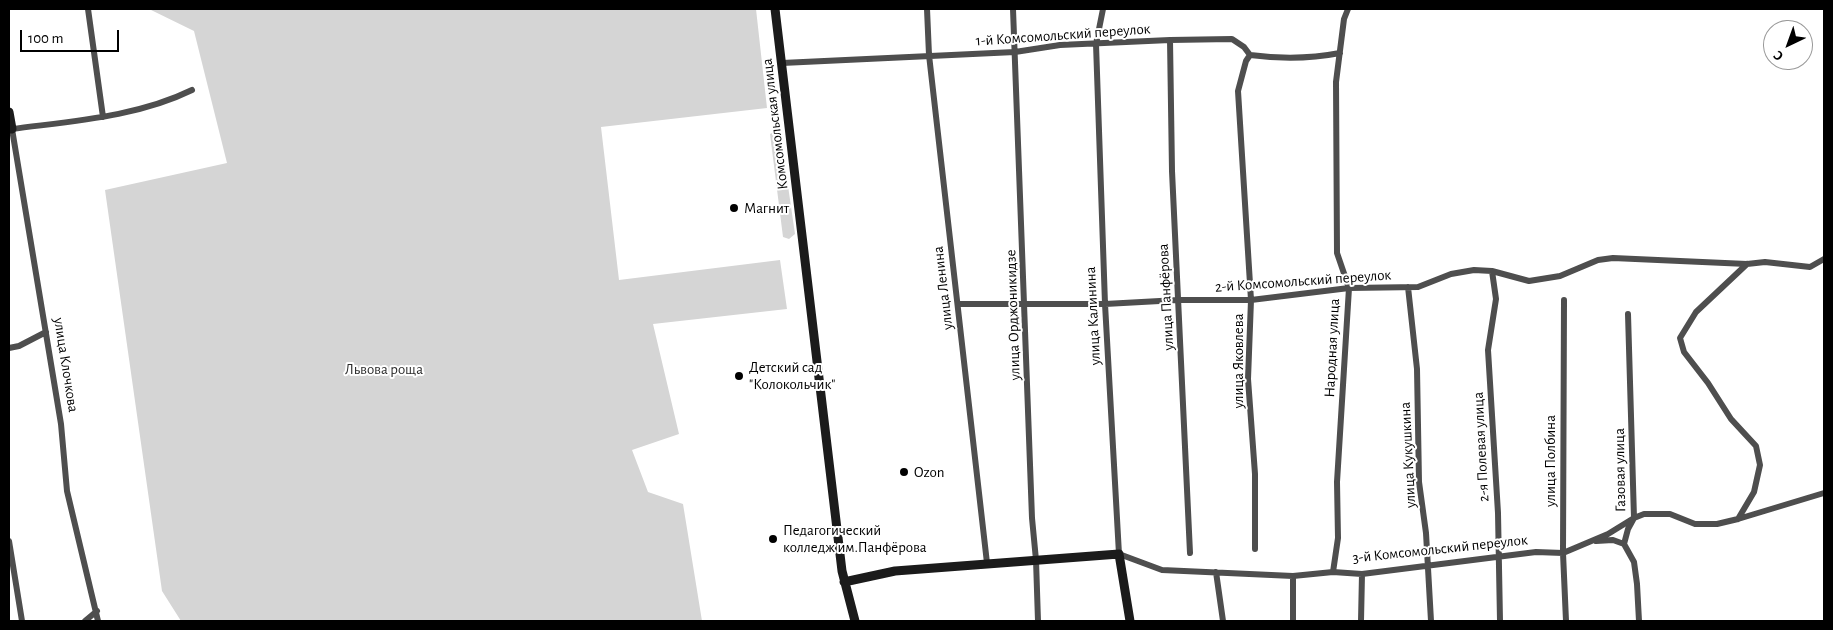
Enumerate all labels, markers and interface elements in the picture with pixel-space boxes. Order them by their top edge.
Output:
scale bar [22,20,121,52]
street label: 1-й Комсомольский переулок [975,20,1151,50]
north arrow [1763,20,1813,70]
text: 100 m [28,31,63,46]
text: С [1771,48,1786,63]
street label: Комсомольская улица [758,57,792,191]
place label: Магнит [744,199,789,217]
marker: Магнит [728,202,740,214]
street label: улица Панфёрова [1154,243,1178,351]
street label: улица Ленина [929,245,957,331]
street label: улица Орджоникидзе [1002,249,1024,381]
street label: улица Калинина [1081,266,1105,366]
street label: 2-й Комсомольский переулок [1214,266,1392,296]
street label: Народная улица [1320,298,1344,398]
street label: улица Яковлева [1229,313,1247,409]
street label: улица Клочкова [50,316,82,414]
place label: Детский сад "Колокольчик" [749,358,835,393]
park label: Львова роща [345,360,423,378]
marker: Детский сад "Колокольчик" [733,370,745,382]
street label: 2-я Полевая улица [1469,391,1493,503]
street label: улица Кукушкина [1396,401,1420,509]
street label: улица Полбина [1541,415,1559,507]
street label: Газовая улица [1610,428,1630,512]
place label: Ozon [914,463,944,481]
marker: Ozon [898,466,910,478]
place label: Педагогический колледж им.Панфёрова [783,521,927,556]
street label: 3-й Комсомольский переулок [1352,531,1528,567]
marker: Педагогический колледж им.Панфёрова [767,533,779,545]

